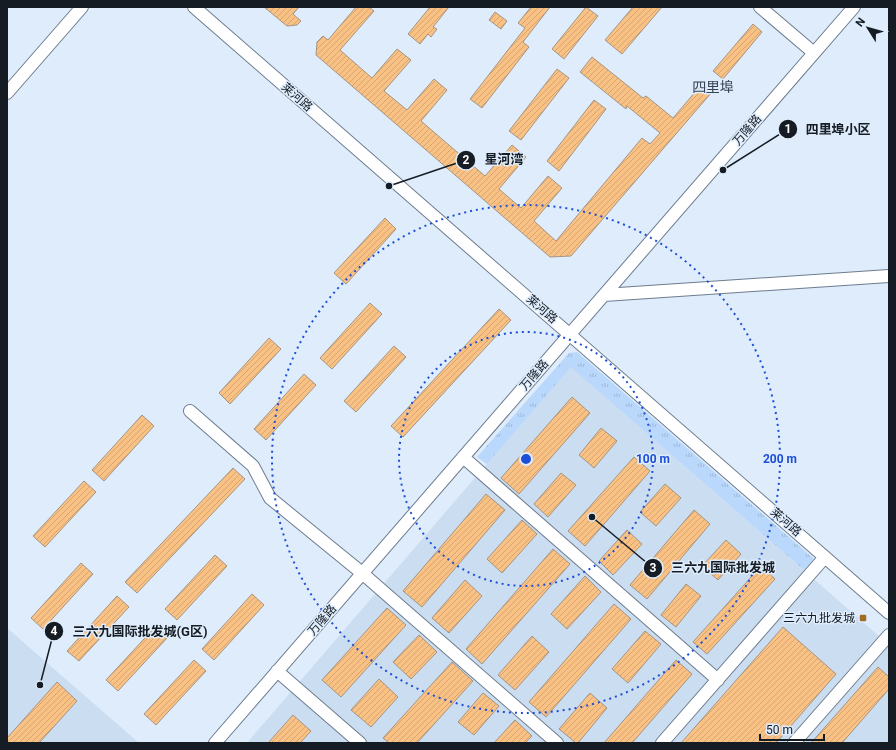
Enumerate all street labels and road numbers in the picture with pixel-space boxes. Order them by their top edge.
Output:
street label: 莱河路 [279,80,315,114]
street label: 万隆路 [730,112,764,148]
street label: 莱河路 [524,292,560,326]
street label: 万隆路 [517,357,551,393]
street label: 莱河路 [768,505,804,539]
street label: 万隆路 [305,602,339,638]

